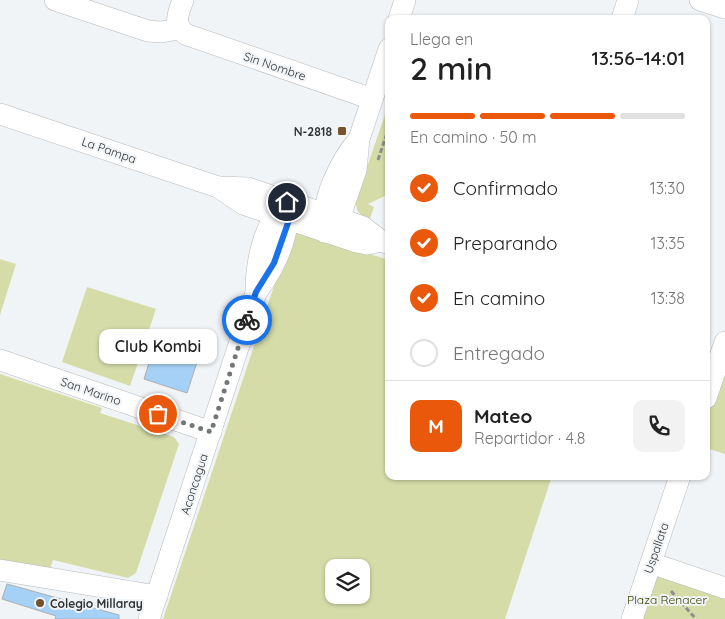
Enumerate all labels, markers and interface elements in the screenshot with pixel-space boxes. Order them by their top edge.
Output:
text: Llega en [410,29,473,49]
text: 13:56–14:01 [591,46,685,70]
street label: Sin Nombre [242,48,308,84]
text: 2 min [410,48,493,88]
place label: N-2818 [294,124,332,139]
marker: N-2818 [336,125,348,137]
text: En camino · 50 m [410,127,537,147]
street label: La Pampa [80,134,138,166]
icon: check [410,174,438,202]
text: Confirmado [453,176,558,200]
text: 13:30 [650,178,685,198]
pin [266,181,308,223]
icon: home [273,188,301,216]
icon: check [410,229,438,257]
text: Preparando [453,231,558,255]
text: 13:35 [651,233,685,253]
icon: check [410,284,438,312]
text: En camino [453,286,545,310]
text: 13:38 [651,288,685,308]
courier [222,295,272,345]
icon: bike [233,306,261,334]
callout: Club Kombi [99,329,217,364]
text: Club Kombi [115,336,201,356]
text: Entregado [453,341,545,365]
street label: San Marino [59,374,123,408]
pin [137,393,179,435]
icon: bag [144,400,172,428]
button: phone [633,400,685,452]
text: Mateo [474,404,532,428]
text: M [428,414,444,438]
text: Repartidor · 4.8 [474,428,585,448]
street label: Aconcagua [177,452,211,516]
street label: Uspallata [640,521,672,575]
map controls [325,559,370,604]
button: layers [325,559,370,604]
park label: Plaza Renacer [627,592,707,607]
place label: Colegio Millaray [50,596,143,611]
marker: Colegio Millaray [34,597,46,609]

